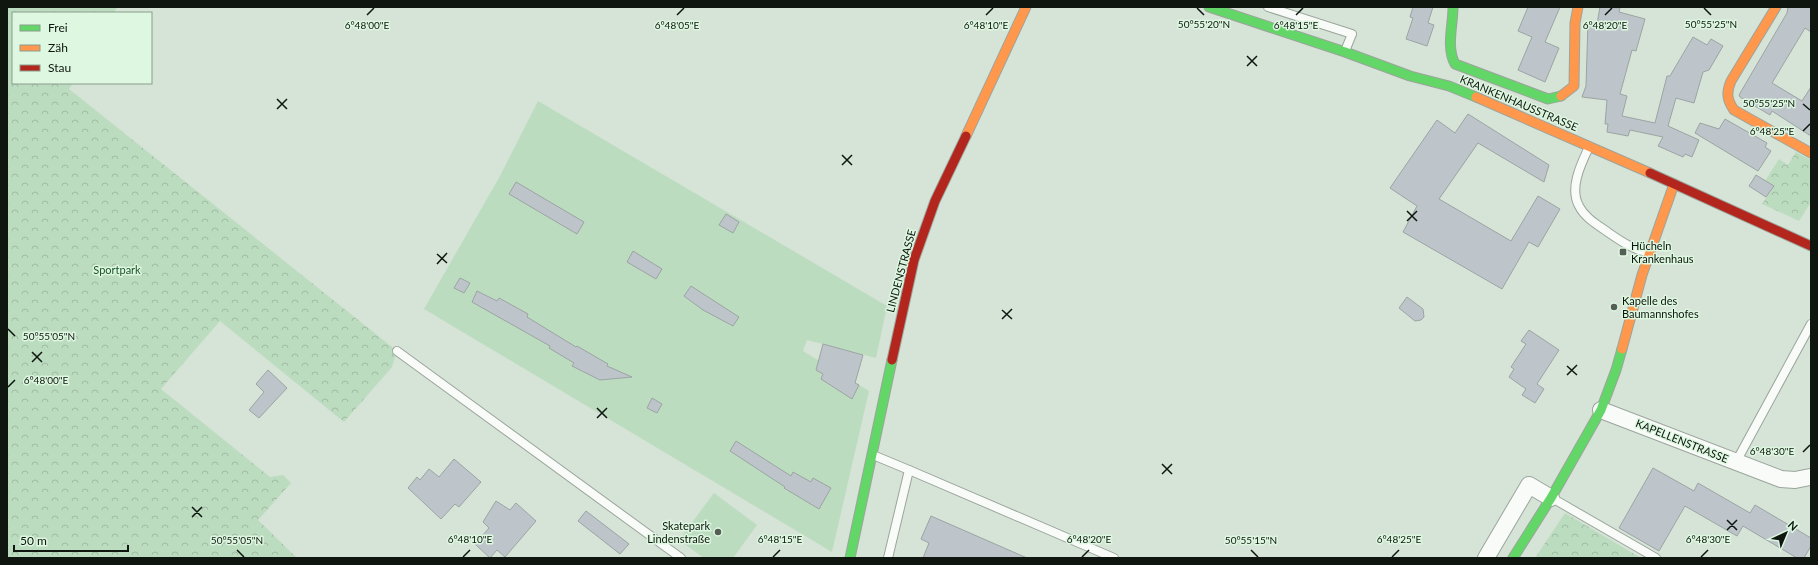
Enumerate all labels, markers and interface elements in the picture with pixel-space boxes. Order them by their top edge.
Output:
legend [12,12,152,84]
text: 50°55'20"N [1178,18,1230,30]
text: 50°55'25"N [1685,18,1737,30]
text: 6°48'00"E [345,19,390,31]
text: 6°48'05"E [655,19,700,31]
text: 6°48'10"E [964,19,1009,31]
text: 6°48'15"E [1274,19,1319,31]
text: 6°48'20"E [1583,19,1628,31]
text: Frei [48,20,68,35]
text: Zäh [48,40,68,55]
text: Stau [48,60,71,75]
street label: KRANKENHAUSSTRASSE [1458,72,1580,133]
text: 50°55'25"N [1743,97,1795,109]
text: 6°48'25"E [1750,125,1795,137]
street label: LINDENSTRASSE [883,228,918,314]
place label: Hücheln Krankenhaus [1631,239,1694,265]
marker: Hücheln Krankenhaus [1618,247,1628,257]
park label: Sportpark [93,263,141,276]
place label: Kapelle des Baumannshofes [1622,294,1699,320]
marker: Kapelle des Baumannshofes [1609,302,1619,312]
text: 50°55'05"N [23,330,75,342]
text: 6°48'00"E [24,374,69,386]
street label: KAPELLENSTRASSE [1634,416,1730,465]
text: 6°48'30"E [1750,445,1795,457]
north arrow [1766,513,1806,553]
text: N [1786,518,1801,533]
place label: Skatepark Lindenstraße [647,519,710,545]
scale bar [14,527,128,553]
marker: Skatepark Lindenstraße [713,527,723,537]
text: 50 m [20,533,47,548]
text: 6°48'10"E [448,533,493,545]
text: 6°48'15"E [758,533,803,545]
text: 6°48'20"E [1067,533,1112,545]
text: 6°48'25"E [1377,533,1422,545]
text: 6°48'30"E [1686,533,1731,545]
text: 50°55'05"N [211,534,263,546]
text: 50°55'15"N [1225,534,1277,546]

